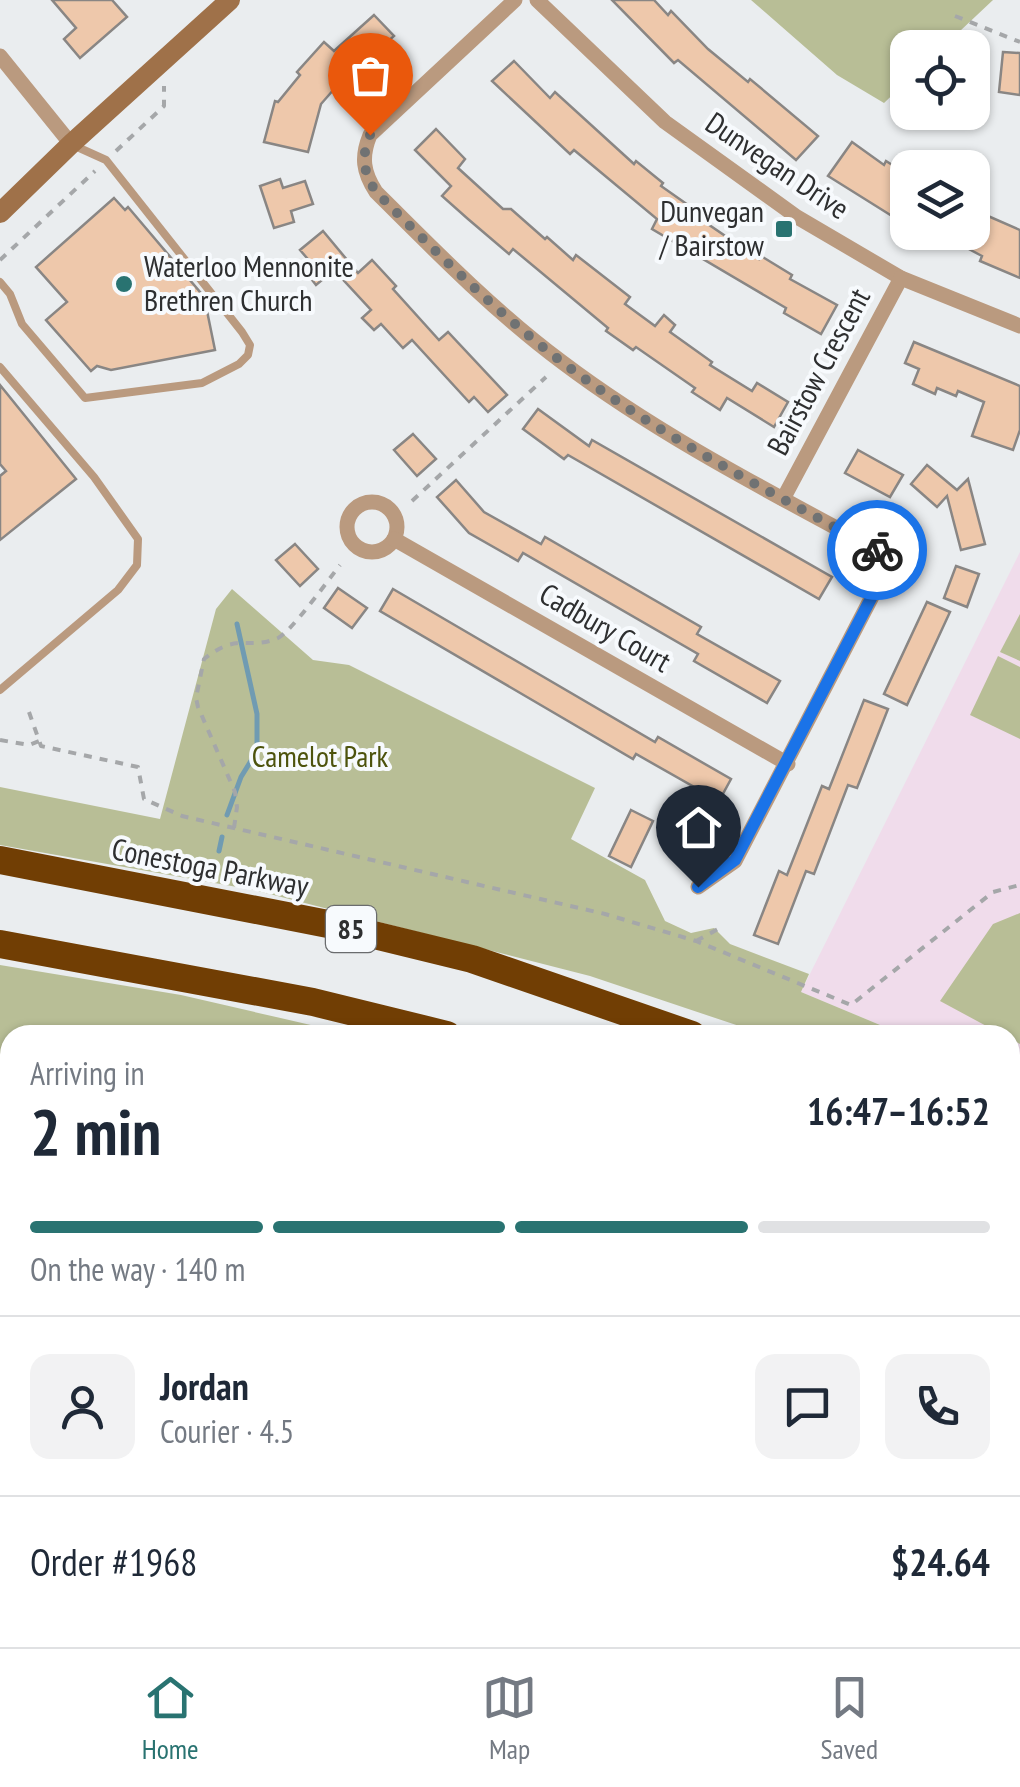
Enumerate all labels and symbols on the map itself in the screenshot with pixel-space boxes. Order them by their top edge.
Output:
pin [328,33,413,136]
street label: Dunvegan Drive [699,103,857,227]
place label: Dunvegan / Bairstow [658,191,764,264]
marker: Dunvegan / Bairstow [773,218,795,240]
place label: Waterloo Mennonite Brethren Church [144,246,354,319]
marker: Waterloo Mennonite Brethren Church [113,273,135,295]
street label: Bairstow Crescent [757,281,878,461]
courier [827,500,927,600]
street label: Cadbury Court [533,573,679,680]
park label: Camelot Park [252,736,389,775]
pin [656,785,741,888]
street label: Conestoga Parkway [109,828,313,905]
road number: 85 [326,906,376,952]

